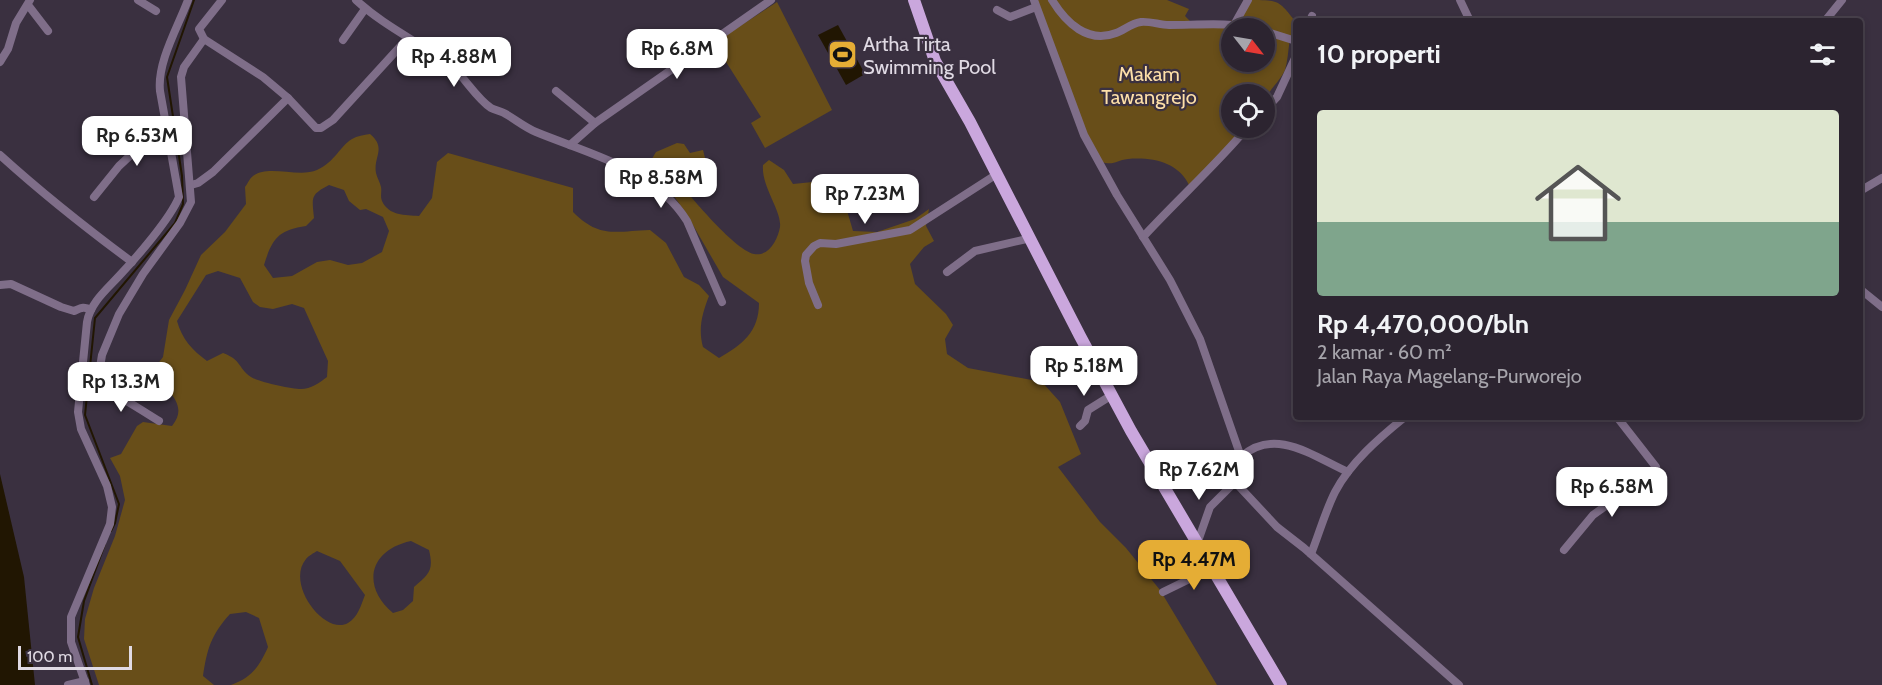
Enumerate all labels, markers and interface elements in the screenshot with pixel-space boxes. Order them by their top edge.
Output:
north arrow [1221,18,1275,72]
map controls [1221,18,1275,138]
pin: Rp 6.8M [622,29,732,80]
place label: Artha Tirta Swimming Pool [863,32,996,79]
text: Rp 6.8M [641,36,713,60]
pin: Rp 4.88M [392,37,516,88]
text: 10 properti [1317,38,1441,70]
icon: filters [1806,38,1839,71]
sports icon: Artha Tirta Swimming Pool [826,39,858,71]
text: Rp 4.88M [411,44,497,68]
park label: Makam Tawangrejo [1101,62,1197,109]
button: locate [1221,84,1275,138]
pin: Rp 6.53M [75,116,199,167]
text: Rp 6.53M [96,123,178,147]
icon: home [1524,149,1632,257]
pin: Rp 8.58M [599,158,723,209]
text: Rp 8.58M [619,165,703,189]
pin: Rp 7.23M [803,174,927,225]
text: Rp 7.23M [825,181,905,205]
text: Rp 4,470,000/bln [1317,308,1529,340]
text: 2 kamar · 60 m² [1317,340,1452,364]
pin: Rp 5.18M [1022,346,1146,397]
text: Rp 5.18M [1044,353,1124,377]
pin: Rp 13.3M [59,362,183,413]
text: Jalan Raya Magelang-Purworejo [1317,364,1582,388]
text: Rp 13.3M [82,369,160,393]
pin: Rp 7.62M [1137,450,1261,501]
text: Rp 7.62M [1159,457,1239,481]
pin: Rp 6.58M [1550,467,1674,518]
text: Rp 6.58M [1570,474,1654,498]
pin: Rp 4.47M [1132,540,1256,591]
text: Rp 4.47M [1152,547,1236,571]
scale bar [18,643,132,670]
text: 100 m [27,647,72,666]

